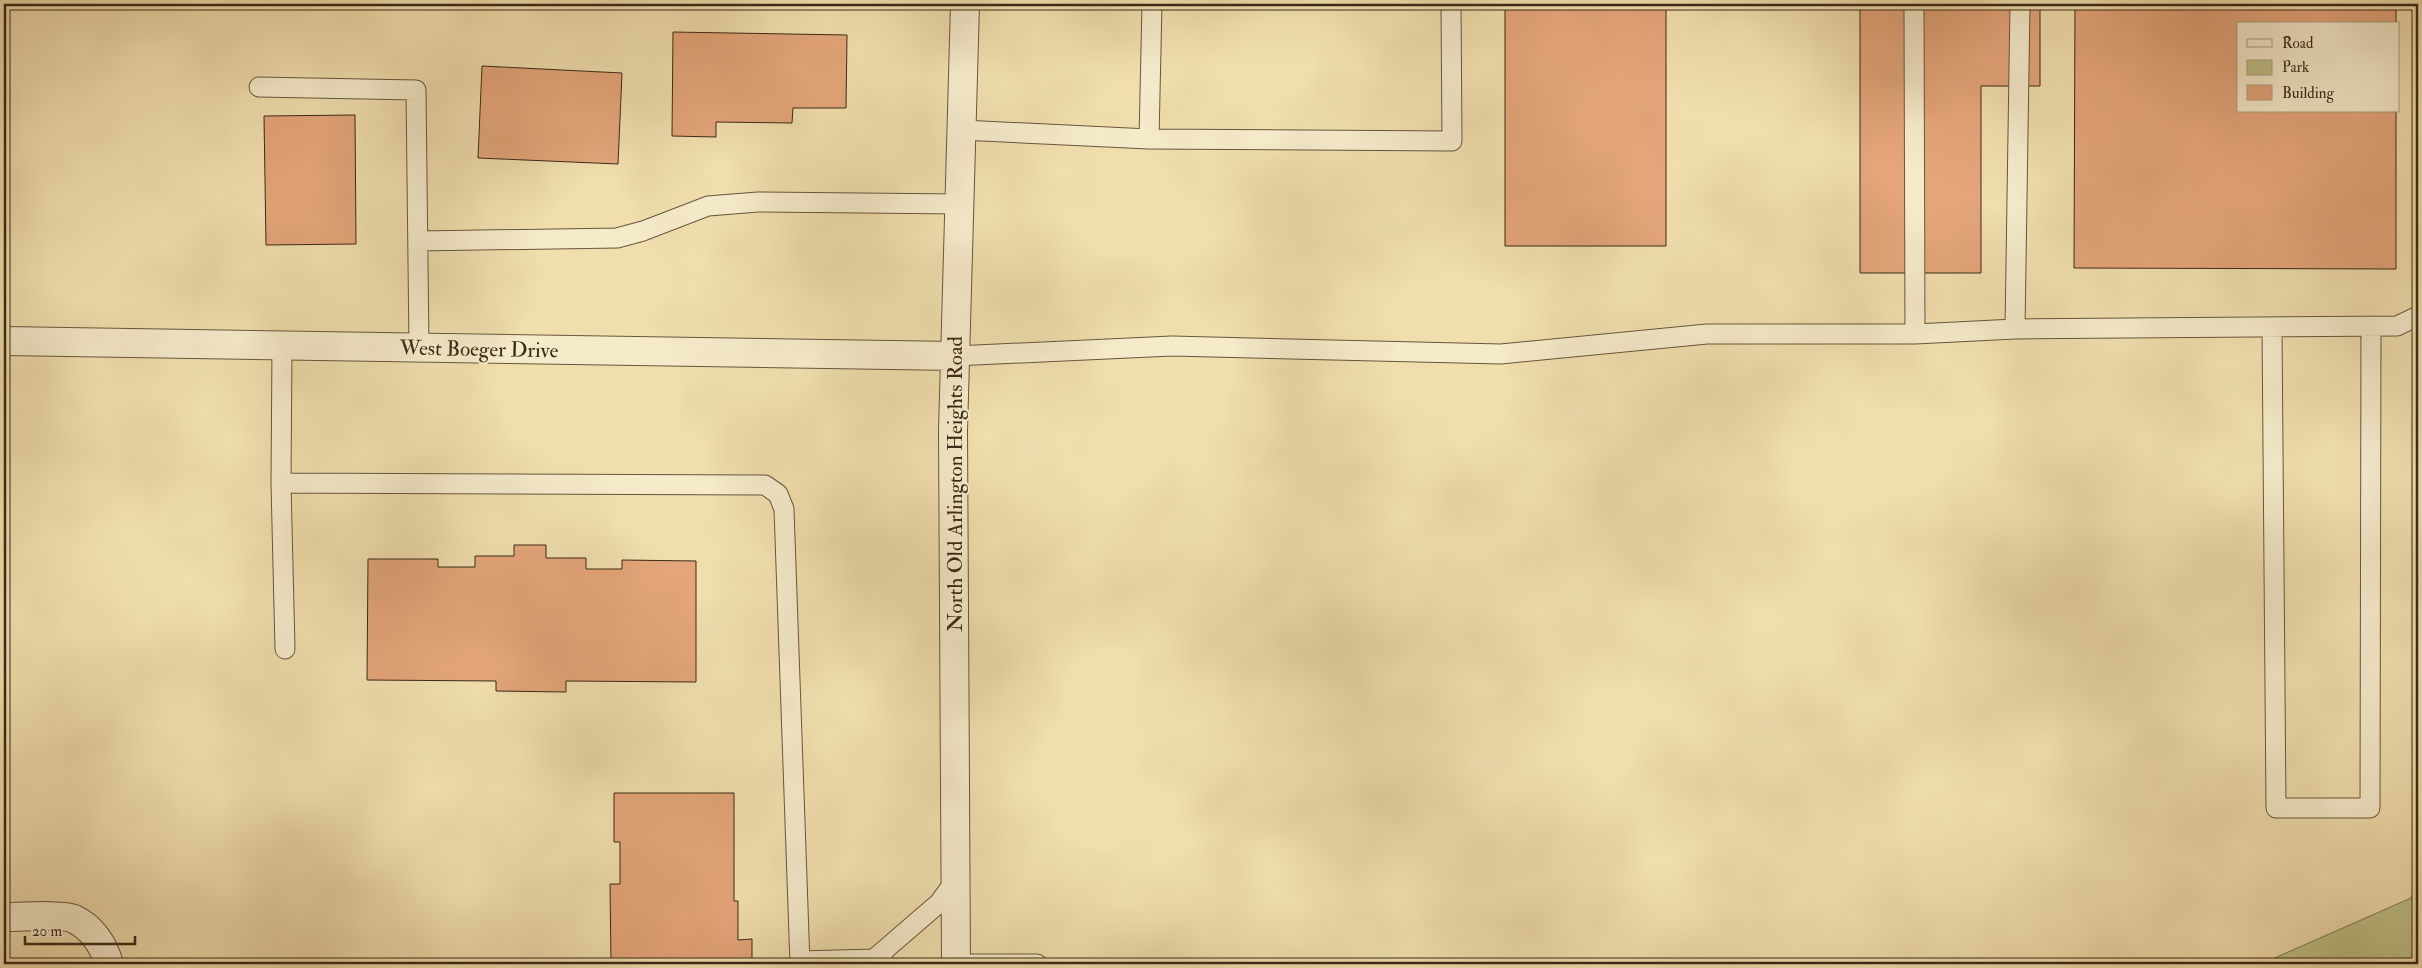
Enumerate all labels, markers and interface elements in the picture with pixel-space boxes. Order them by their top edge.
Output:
legend [2237,22,2400,112]
text: Road [2282,34,2314,53]
text: Park [2282,58,2309,77]
text: Building [2282,84,2334,103]
street label: West Boeger Drive [398,335,559,364]
street label: North Old Arlington Heights Road [942,335,969,632]
scale bar [25,913,135,945]
text: 20 m [32,922,62,941]

